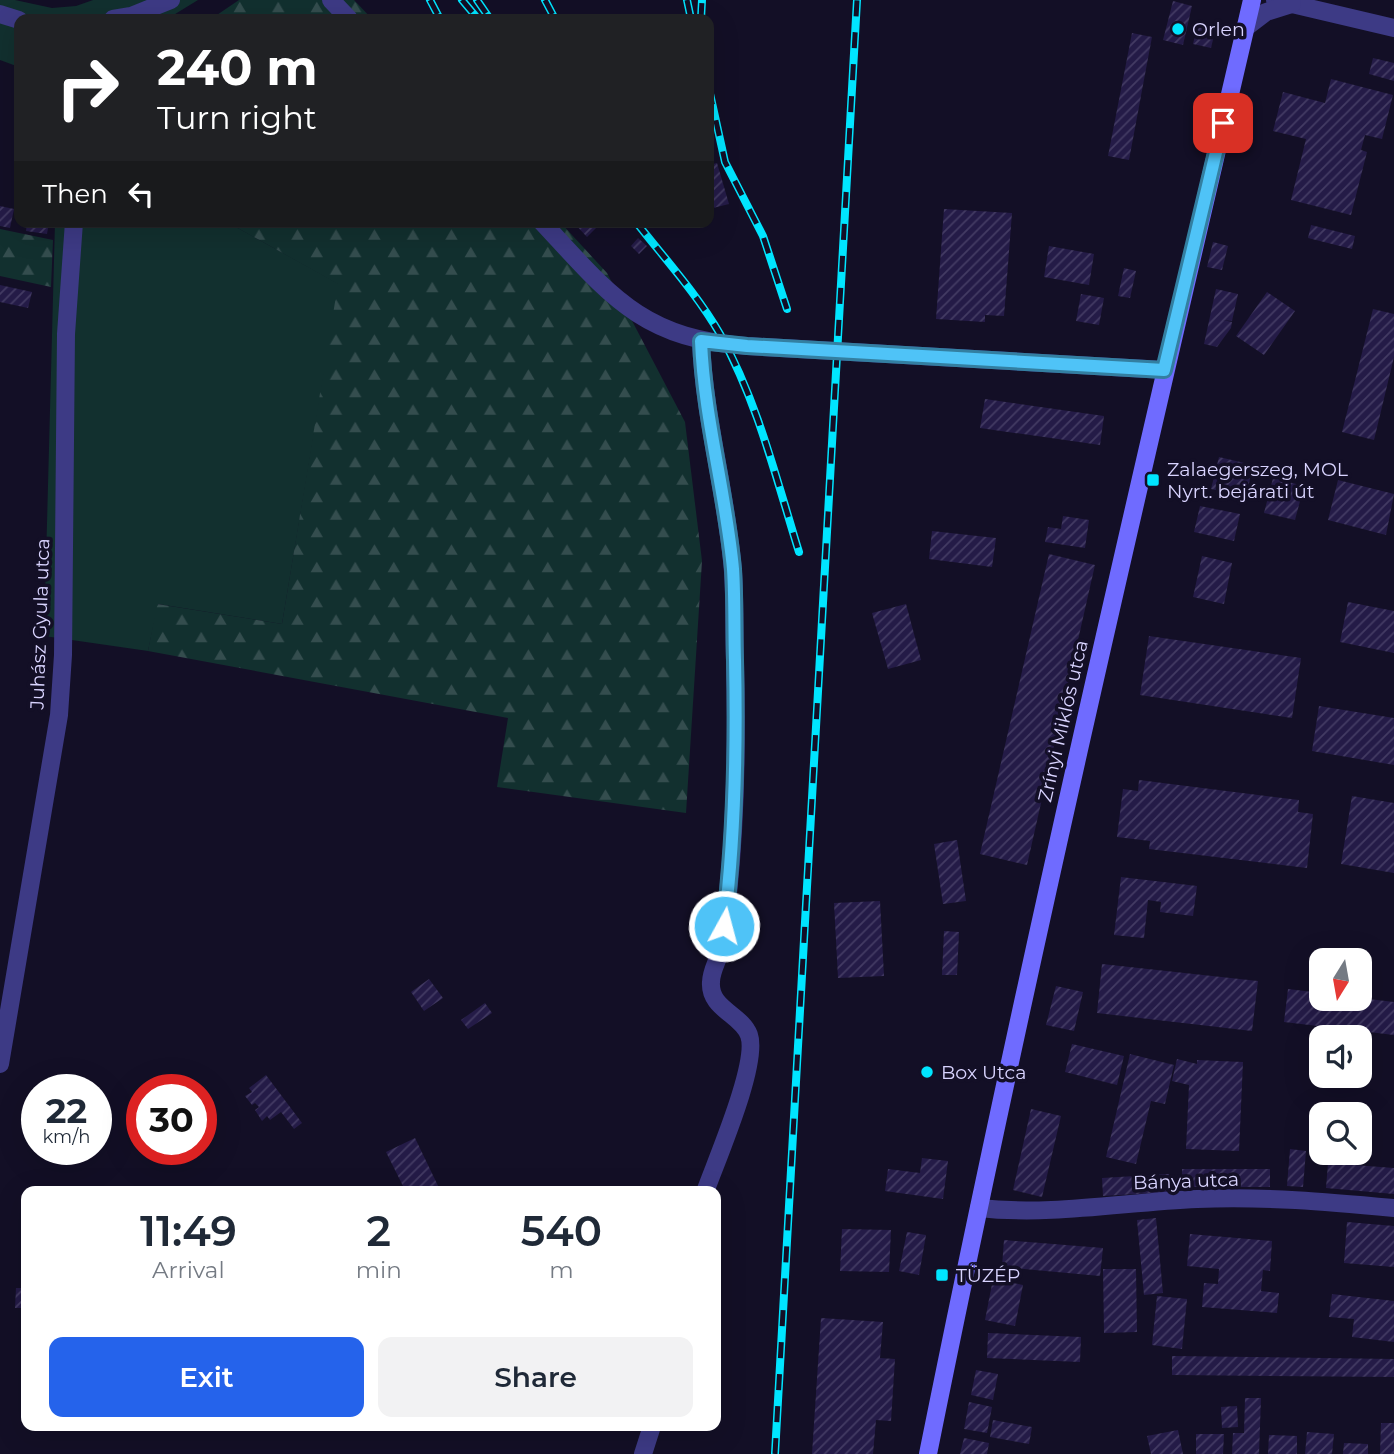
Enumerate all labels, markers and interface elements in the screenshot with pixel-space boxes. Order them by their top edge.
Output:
place label: Orlen [1192,18,1245,41]
marker: Orlen [1170,21,1186,37]
text: 240 m [157,38,318,97]
icon: right [42,42,133,133]
pin [1193,93,1253,153]
text: Turn right [157,98,317,137]
icon: arrive [1204,104,1242,142]
icon: left [122,175,160,213]
text: Then [42,178,108,210]
place label: Zalaegerszeg, MOL Nyrt. bejárati út [1167,458,1349,503]
marker: Zalaegerszeg, MOL Nyrt. bejárati út [1145,472,1161,488]
street label: Juhász Gyula utca [25,538,54,711]
street label: Zrínyi Miklós utca [1033,638,1093,804]
position arrow [687,889,761,963]
north arrow [1309,948,1372,1012]
map controls [1309,948,1372,1165]
button: sound [1309,1025,1372,1088]
place label: Box Utca [941,1061,1026,1084]
marker: Box Utca [919,1064,935,1080]
speed limit sign: 30 [126,1074,217,1165]
text: 22 [46,1089,87,1132]
button: search [1309,1102,1372,1165]
text: km/h [42,1126,91,1148]
street label: Bánya utca [1133,1168,1239,1194]
text: 11:49 [140,1205,237,1257]
text: 2 [367,1205,391,1257]
text: 540 [521,1205,602,1257]
text: Arrival [152,1256,225,1284]
text: min [356,1256,402,1284]
text: m [549,1256,574,1284]
place label: TÜZÉP [956,1264,1020,1287]
marker: TÜZÉP [934,1267,950,1283]
button: Exit [49,1337,364,1417]
button: Share [378,1337,693,1417]

